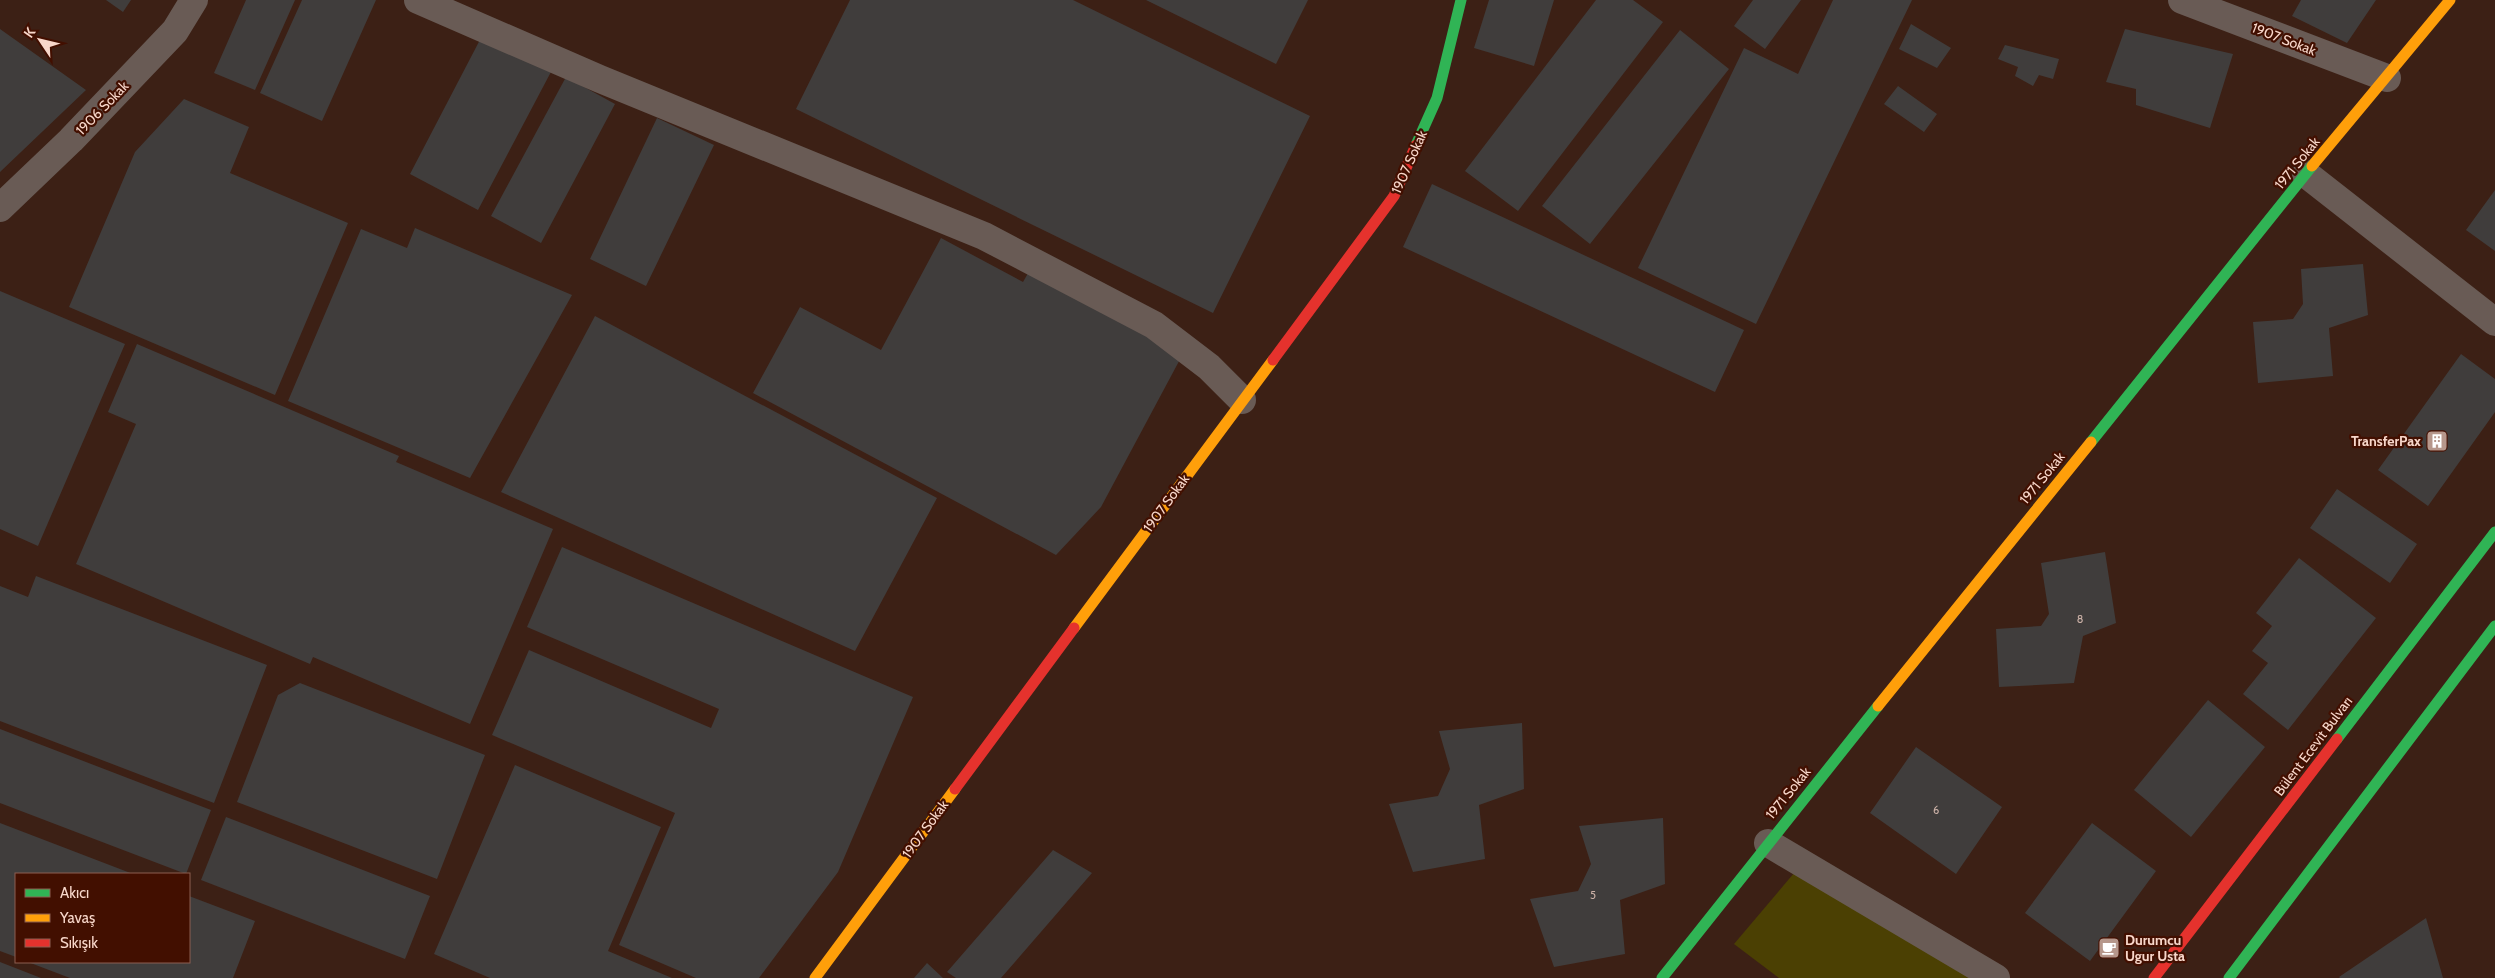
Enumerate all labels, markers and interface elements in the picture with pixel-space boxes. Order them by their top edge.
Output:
north arrow [15,15,65,65]
street label: 1907 Sokak [2249,19,2319,60]
text: K [19,24,39,41]
street label: 1906 Sokak [72,77,133,139]
street label: 1907 Sokak [1387,127,1431,196]
street label: 1971 Sokak [2270,133,2324,193]
building icon: TransferPax [2425,429,2449,453]
place label: TransferPax [2351,432,2421,450]
street label: 1971 Sokak [2015,448,2069,508]
street label: 1907 Sokak [1139,470,1194,536]
house number: 8 [2077,612,2083,626]
street label: Bülent Ecevit Bulvarı [2270,693,2356,799]
street label: 1971 Sokak [1761,763,1815,823]
street label: 1907 Sokak [898,796,953,862]
house number: 6 [1933,803,1939,817]
legend [15,873,190,963]
text: Akıcı [60,884,89,902]
house number: 5 [1590,888,1596,902]
text: Yavaş [59,909,95,927]
place label: Durumcu Ugur Usta [2125,931,2185,965]
text: Sıkışık [60,934,98,952]
cafe icon: Durumcu Ugur Usta [2097,936,2121,960]

